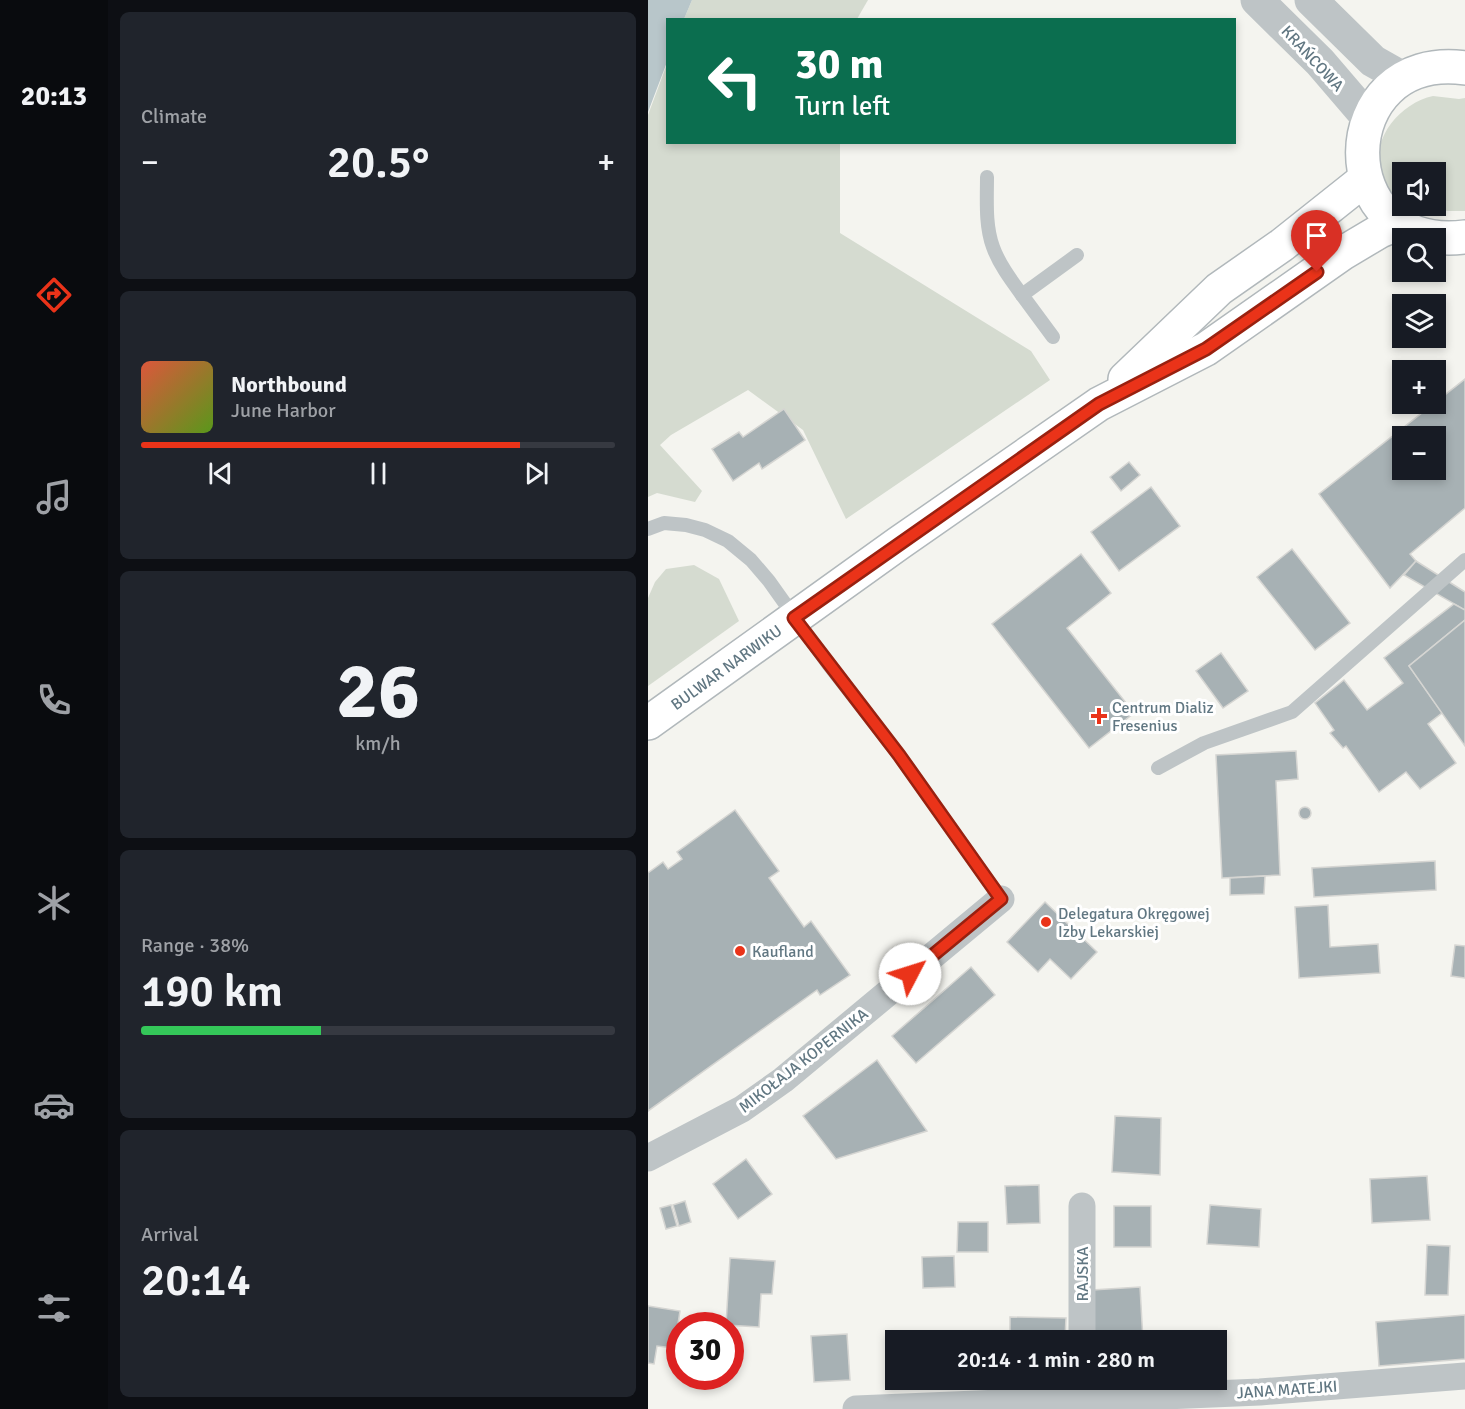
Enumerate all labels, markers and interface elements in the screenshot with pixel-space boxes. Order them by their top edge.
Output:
street label: KRAŃCOWA [1277,22,1348,96]
text: 30 m [795,39,884,90]
icon: left [696,42,774,120]
text: 20:13 [21,80,87,113]
text: Turn left [795,90,890,123]
text: Climate [141,104,207,129]
text: 20.5° [327,135,429,190]
text: − [141,142,159,183]
text: + [597,142,615,183]
map controls [1392,162,1446,480]
button: sound [1392,162,1446,216]
pin [1291,210,1342,272]
icon: arrive [1300,219,1333,252]
button: search [1392,228,1446,282]
icon: directions [33,274,75,316]
button: layers [1392,294,1446,348]
button: + [1392,360,1446,414]
text: Northbound [231,371,347,398]
text: June Harbor [231,398,336,423]
button: − [1392,426,1446,480]
icon: previous [204,457,237,490]
icon: pause [362,457,395,490]
icon: next [520,457,553,490]
icon: music [33,476,75,518]
street label: BULWAR NARWIKU [667,621,786,715]
text: 26 [336,644,420,740]
icon: phone [33,679,75,721]
place label: Centrum Dializ Fresenius [1112,698,1214,736]
marker: Centrum Dializ Fresenius [1090,707,1108,725]
text: km/h [355,731,401,756]
icon: climate [33,882,75,924]
place label: Delegatura Okręgowej Izby Lekarskiej [1058,904,1210,942]
marker: Delegatura Okręgowej Izby Lekarskiej [1039,915,1053,929]
text: Range · 38% [141,933,249,958]
place label: Kaufland [752,942,814,962]
position arrow [878,942,942,1006]
marker: Kaufland [733,944,747,958]
text: 190 km [141,964,283,1019]
street label: MIKOŁAJA KOPERNIKA [735,1004,872,1118]
icon: car [33,1084,75,1126]
text: Arrival [141,1222,199,1247]
street label: RAJSKA [1073,1246,1093,1302]
text: 20:14 [141,1253,251,1308]
icon: filters [33,1287,75,1329]
speed limit sign: 30 [666,1312,744,1390]
text: 20:14 · 1 min · 280 m [957,1346,1155,1373]
street label: JANA MATEJKI [1236,1377,1338,1403]

